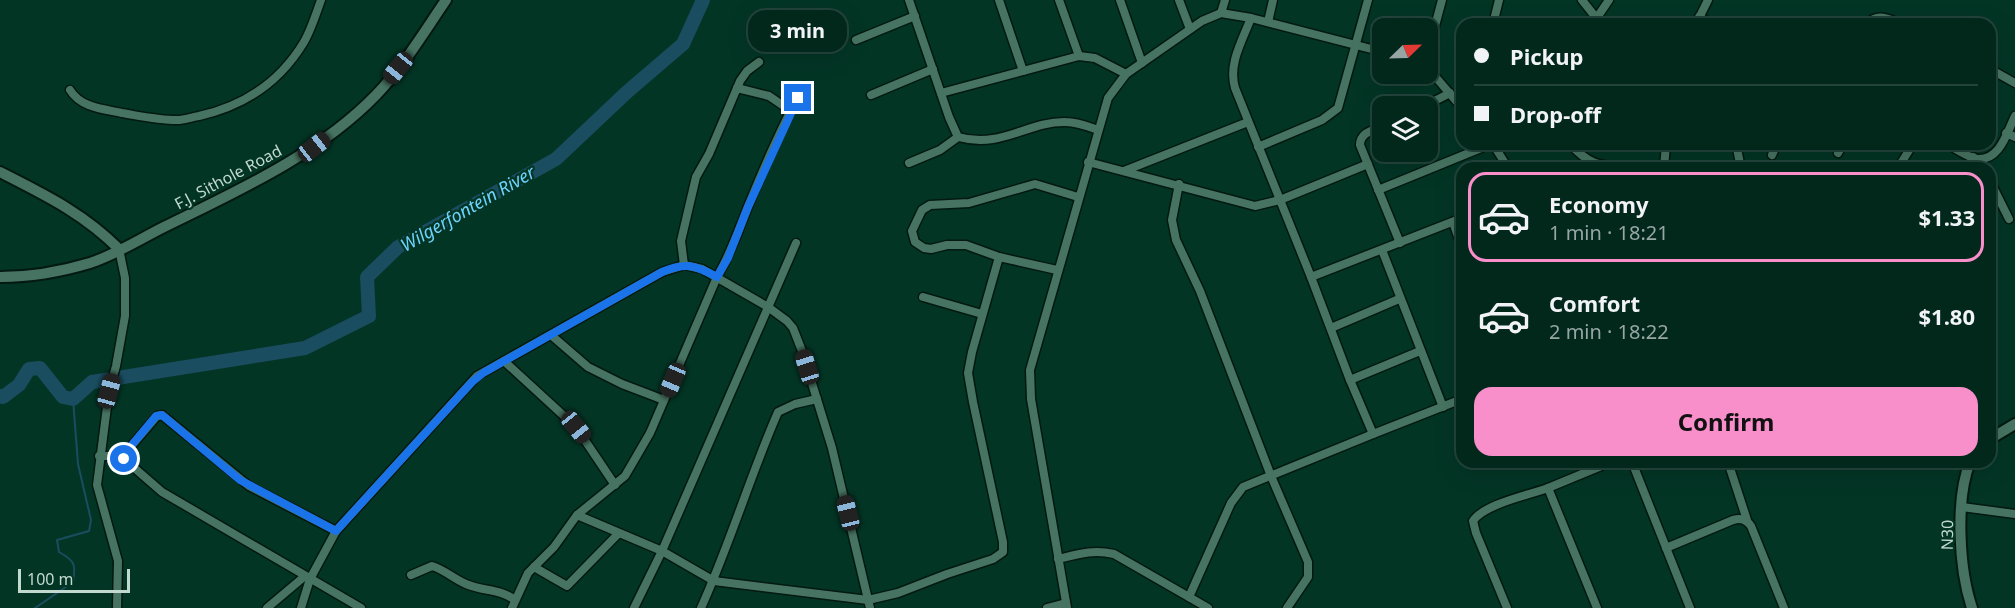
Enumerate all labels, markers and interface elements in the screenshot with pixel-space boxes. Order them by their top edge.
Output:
callout: 3 min [748,11,848,53]
text: 3 min [770,17,825,44]
north arrow [1372,18,1438,84]
map controls [1372,18,1438,162]
text: Pickup [1510,41,1583,71]
car [380,48,416,88]
route end [784,84,811,111]
button: layers [1372,96,1438,162]
text: Drop-off [1510,99,1601,129]
car [294,129,334,165]
street label: F.J. Sithole Road [171,139,285,215]
water label: Wilgerfontein River [396,159,540,256]
text: Economy [1549,189,1648,219]
icon: car [1477,190,1531,244]
text: $1.33 [1918,202,1975,232]
text: 1 min · 18:21 [1549,219,1669,246]
text: Comfort [1549,288,1640,318]
icon: car [1477,289,1531,343]
text: $1.80 [1918,301,1975,331]
text: 2 min · 18:22 [1549,318,1669,345]
car [793,347,821,387]
car [658,360,688,400]
car [96,371,122,411]
button: Confirm [1474,387,1978,456]
car [558,407,594,447]
route start [110,445,137,472]
car [835,493,861,533]
street label: N30 [1936,520,1958,550]
scale bar [18,566,130,594]
text: 100 m [27,568,74,590]

